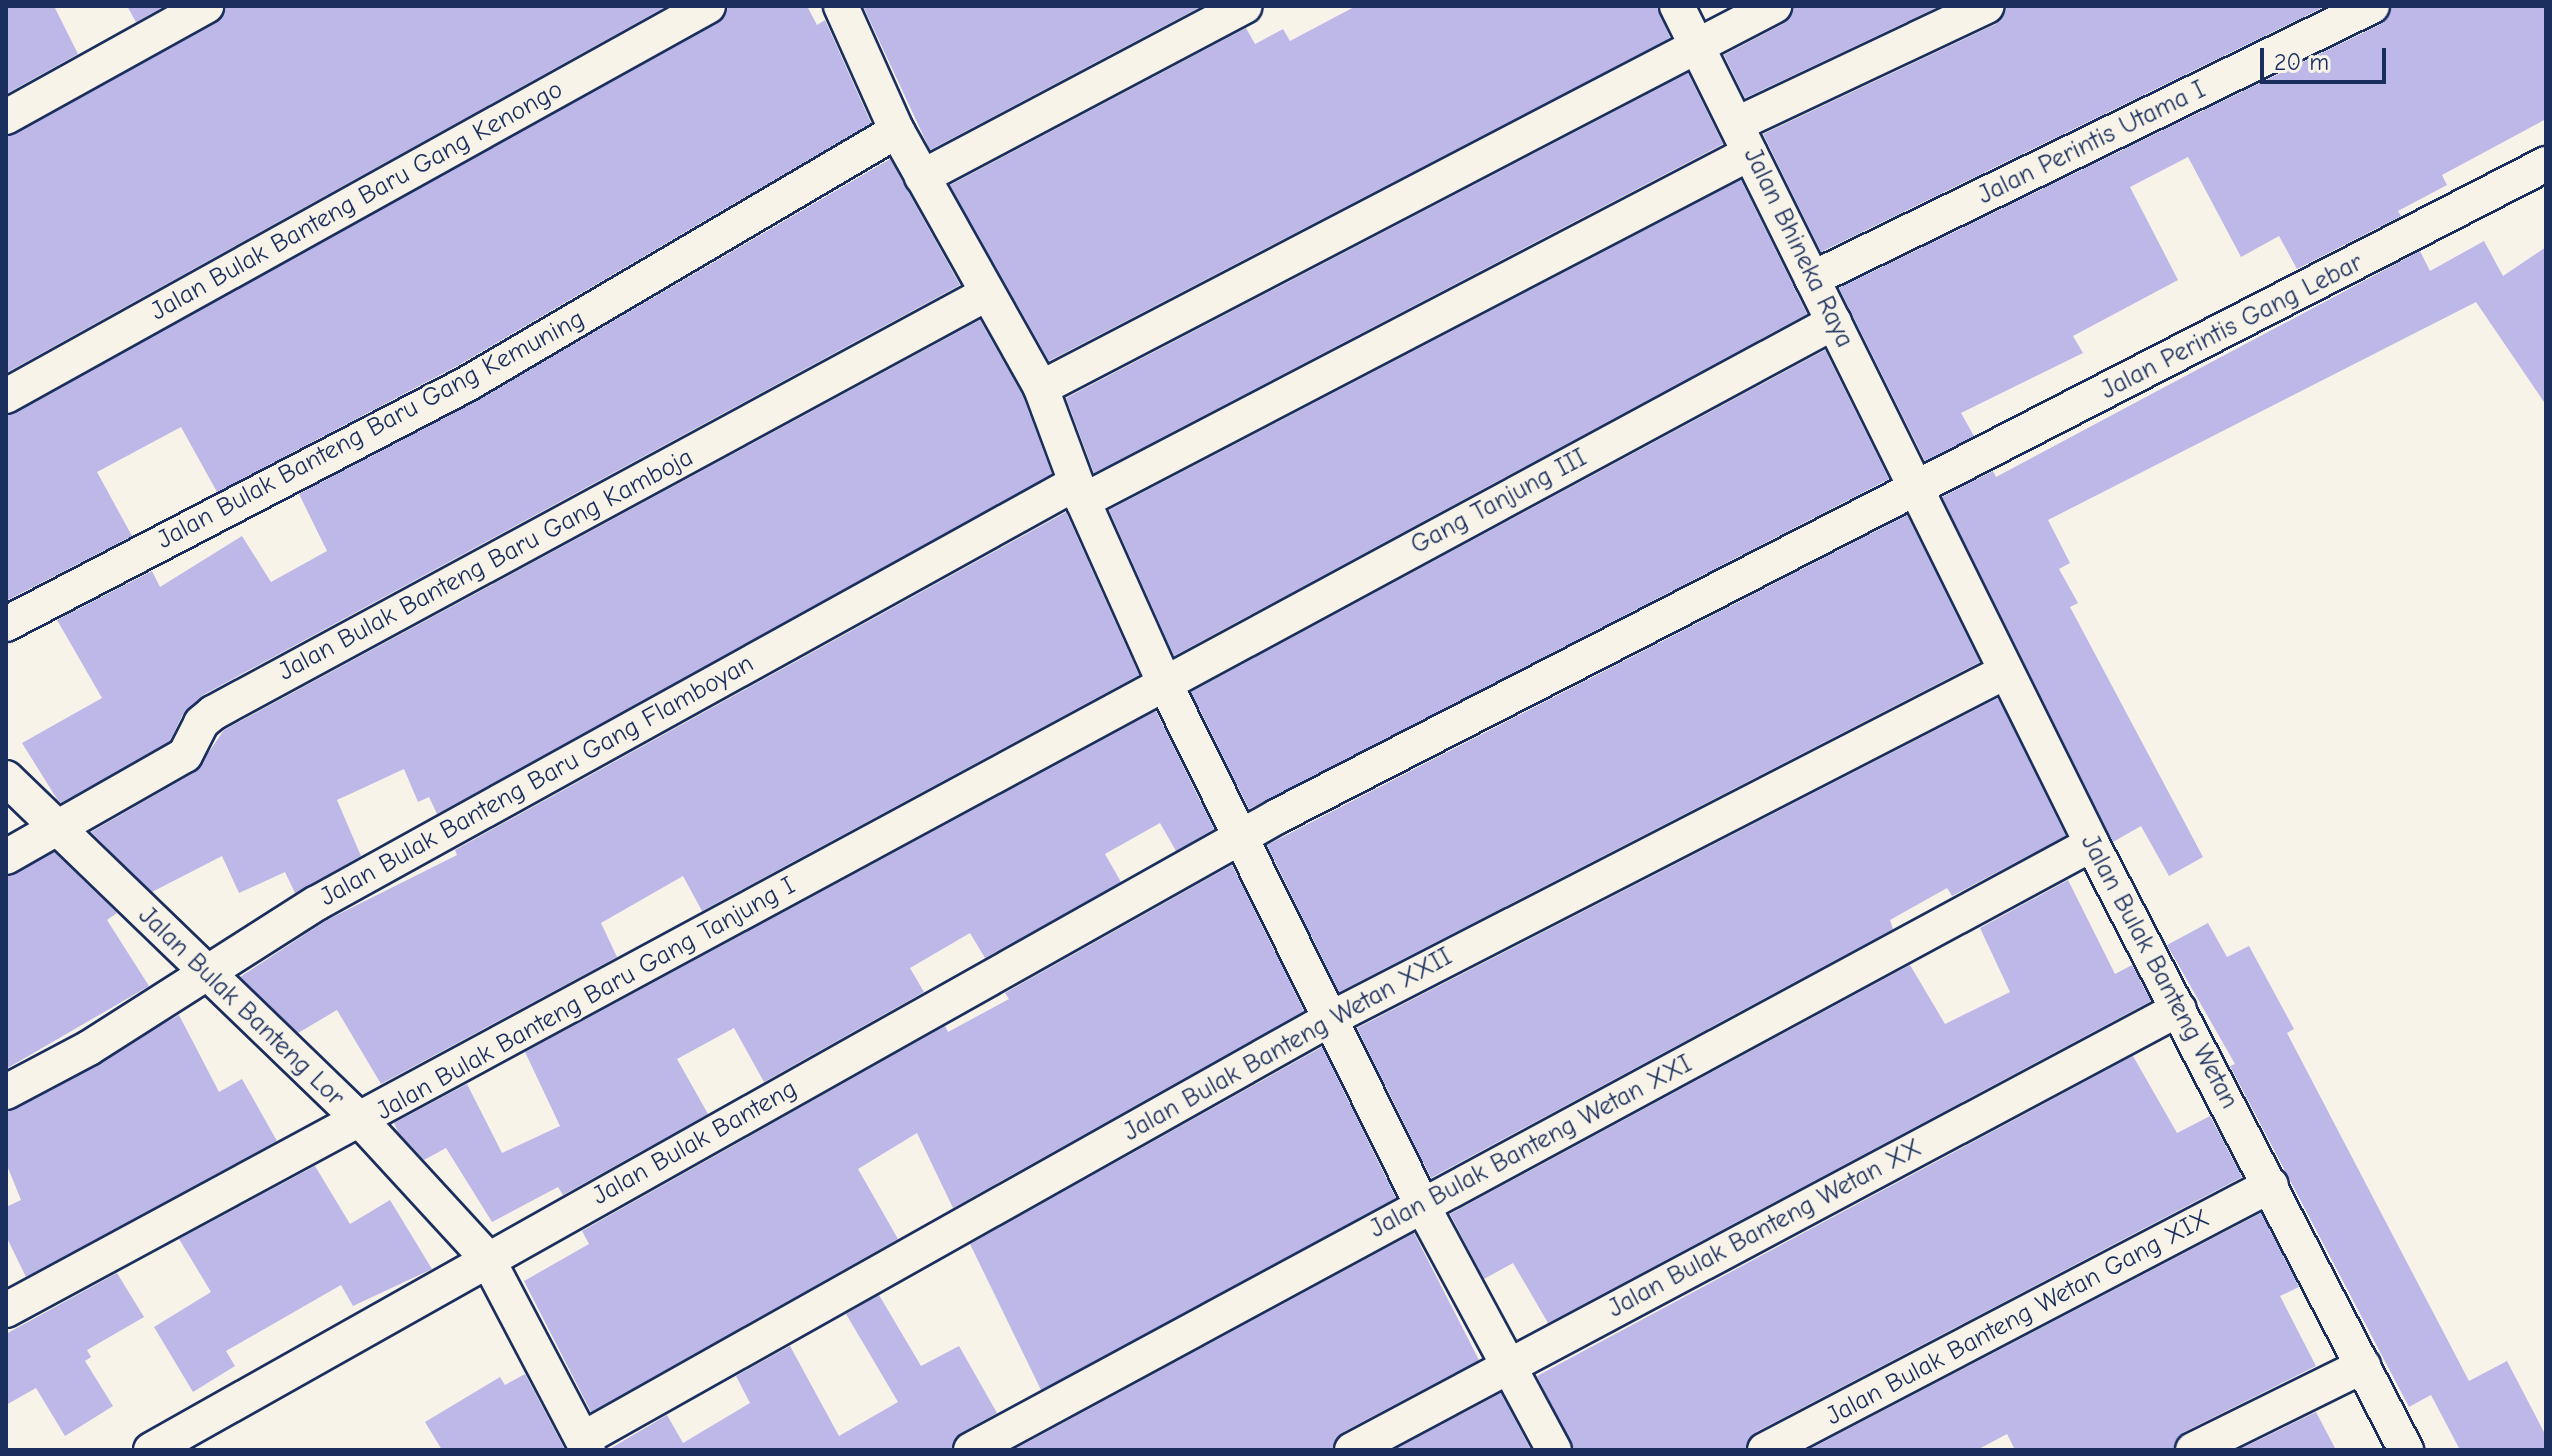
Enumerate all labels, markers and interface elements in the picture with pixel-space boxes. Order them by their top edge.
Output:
scale bar [2264,32,2390,82]
text: 20 m [2274,48,2329,76]
street label: Jalan Bulak Banteng Baru Gang Kenongo [146,74,568,328]
street label: Jalan Perintis Utama I [1973,74,2211,212]
street label: Jalan Bhineka Raya [1736,143,1860,353]
street label: Jalan Perintis Gang Lebar [2096,247,2368,407]
street label: Jalan Bulak Banteng Baru Gang Kemuning [152,304,590,556]
street label: Jalan Bulak Banteng Baru Gang Kamboja [273,442,699,688]
street label: Gang Tanjung III [1406,443,1592,561]
street label: Jalan Bulak Banteng Baru Gang Flamboyan [315,648,759,914]
street label: Jalan Bulak Banteng Wetan [2073,830,2245,1114]
street label: Jalan Bulak Banteng Baru Gang Tanjung I [371,870,801,1128]
street label: Jalan Bulak Banteng Lor [131,900,351,1114]
street label: Jalan Bulak Banteng Wetan XXII [1118,942,1458,1148]
street label: Jalan Bulak Banteng Wetan XXI [1365,1049,1697,1245]
street label: Jalan Bulak Banteng [587,1074,803,1212]
street label: Jalan Bulak Banteng Wetan XX [1603,1133,1927,1325]
street label: Jalan Bulak Banteng Wetan Gang XIX [1821,1203,2215,1433]

